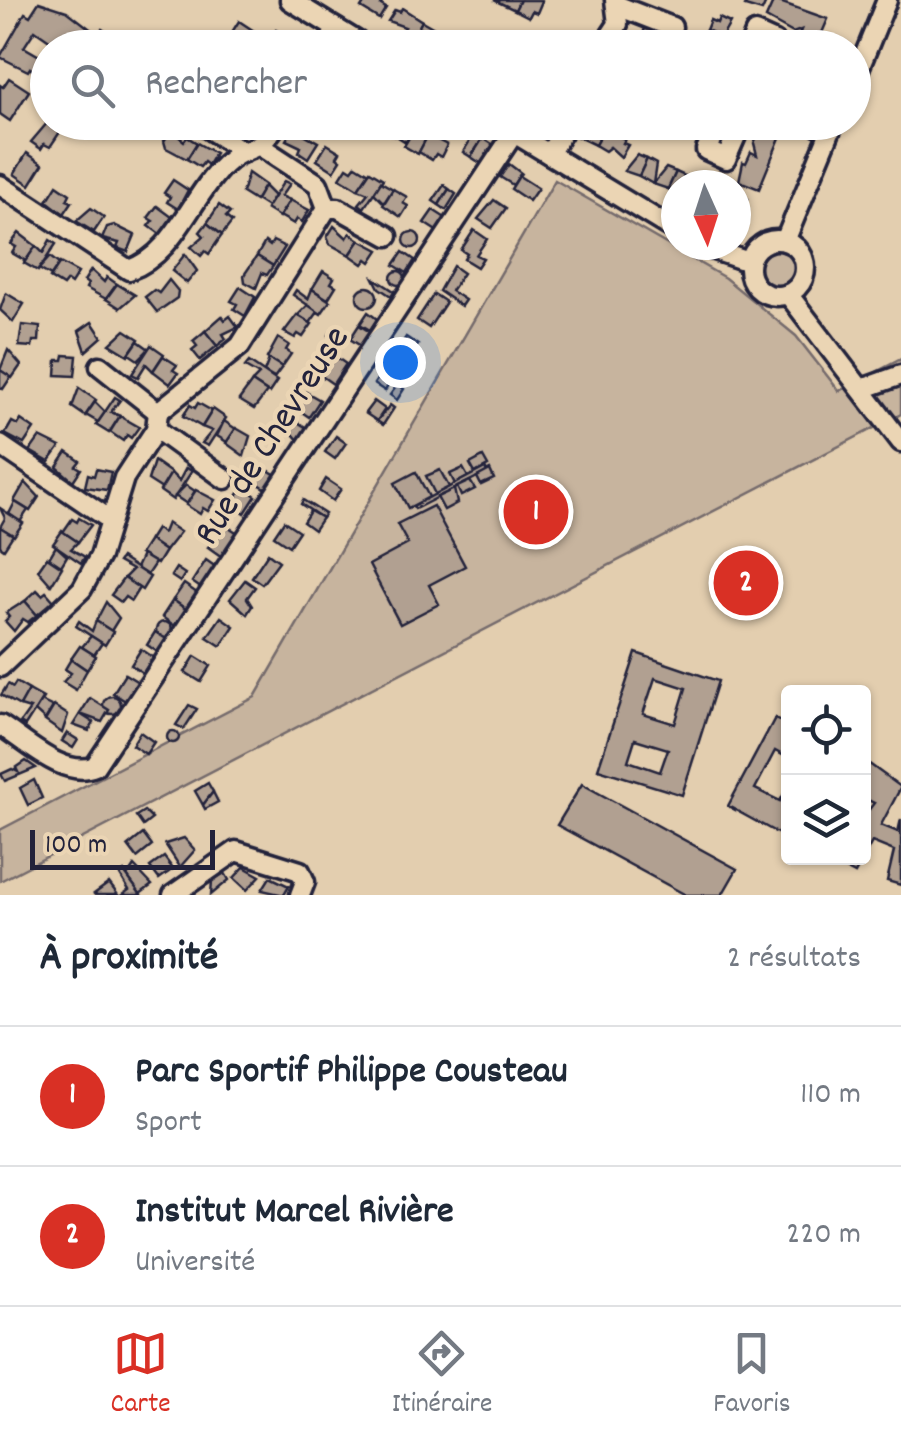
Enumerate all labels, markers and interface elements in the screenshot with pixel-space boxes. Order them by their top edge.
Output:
search box [30,30,871,140]
icon: search [65,58,120,113]
text: Rechercher [145,58,307,113]
north arrow [661,170,751,260]
street label: Rue de Chevreuse [182,316,366,558]
your location [375,337,426,388]
pin: 1 [504,474,568,550]
pin: 2 [714,546,778,620]
map controls [781,685,871,865]
button: locate [781,685,871,775]
button: layers [781,775,871,865]
scale bar [30,825,215,870]
text: 100 m [45,827,107,867]
text: À proximité [40,930,218,990]
text: 2 résultats [727,937,861,983]
text: Parc Sportif Philippe Cousteau [135,1046,568,1101]
text: 1 [69,1073,76,1119]
text: 110 m [800,1073,861,1119]
text: Sport [135,1101,202,1147]
text: Institut Marcel Rivière [135,1186,454,1241]
text: 2 [66,1213,79,1259]
text: 220 m [786,1213,861,1259]
text: Université [135,1241,255,1287]
tab: Carte [111,1326,171,1426]
tab: Itinéraire [392,1326,492,1426]
tab: Favoris [713,1326,790,1426]

